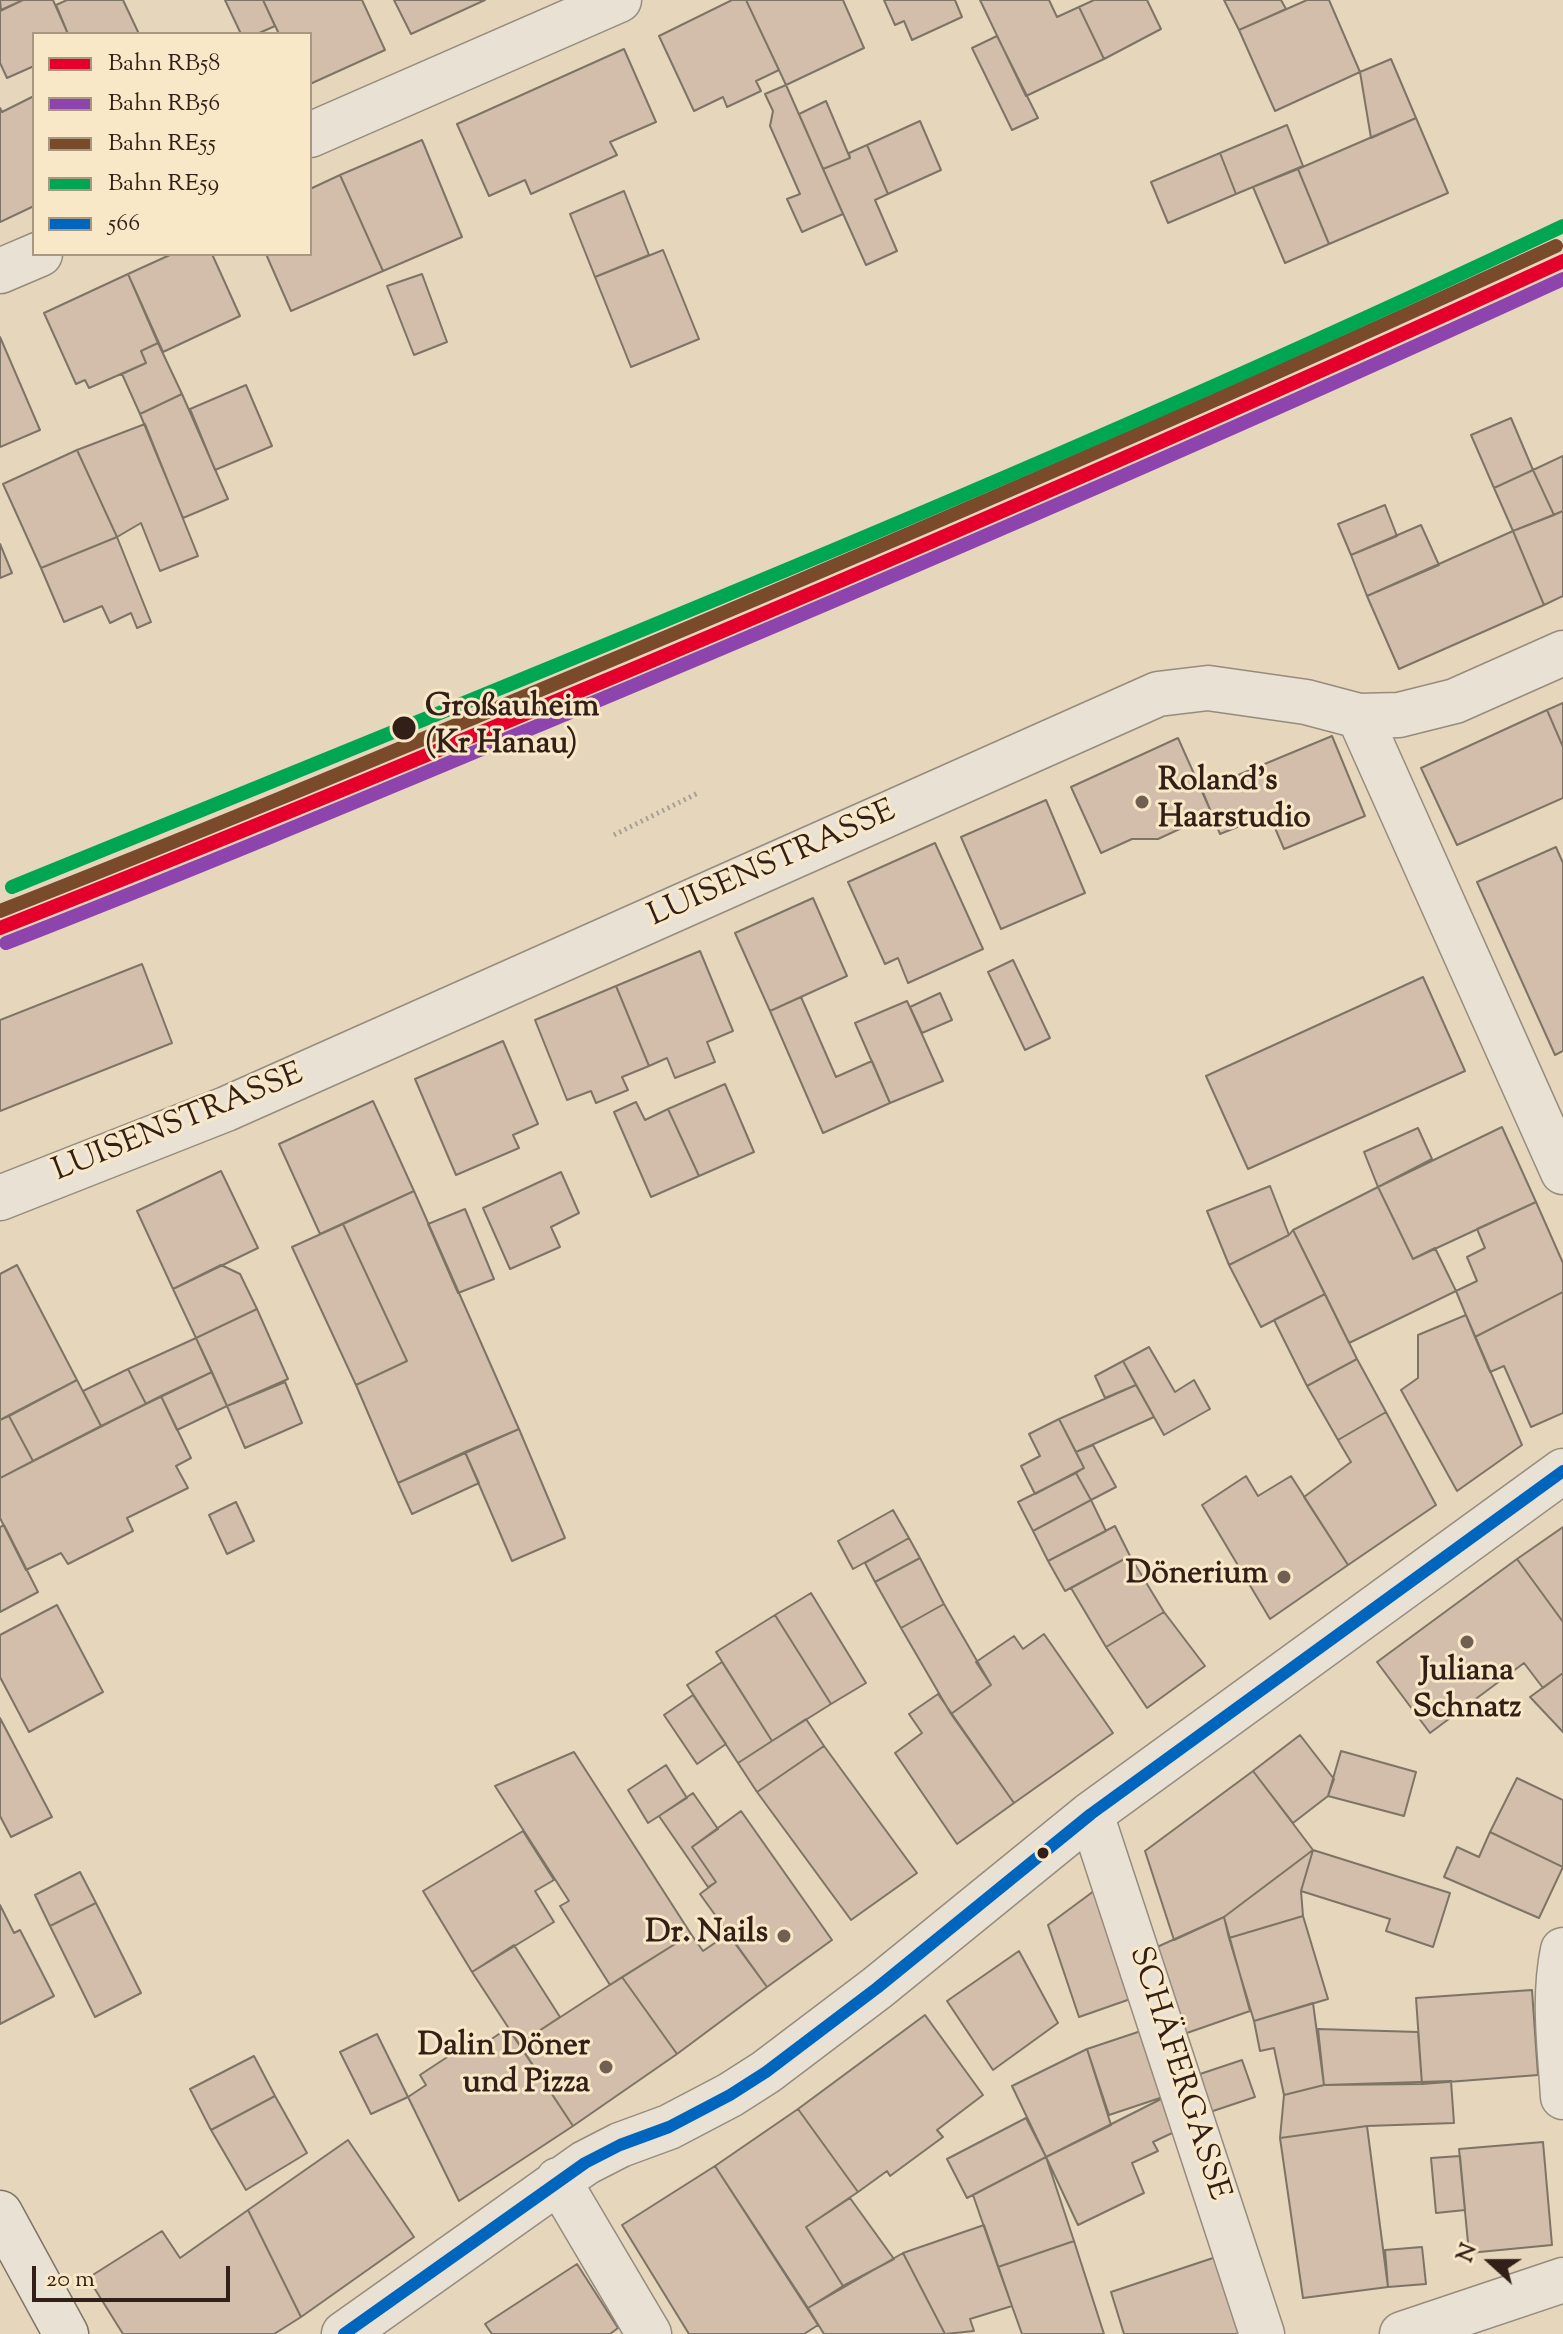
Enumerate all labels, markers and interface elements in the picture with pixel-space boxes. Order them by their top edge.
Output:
legend [32,32,312,256]
text: Bahn RB58 [108,47,220,81]
text: Bahn RB56 [108,87,220,121]
text: Bahn RE55 [108,127,216,161]
text: Bahn RE59 [108,167,219,201]
text: 566 [108,207,140,241]
place label: Großauheim (Kr Hanau) [425,691,599,766]
marker: Großauheim (Kr Hanau) [390,714,418,742]
place label: Roland's Haarstudio [1158,765,1311,840]
marker: Roland's Haarstudio [1133,793,1151,811]
street label: LUISENSTRASSE [644,794,902,938]
street label: LUISENSTRASSE [48,1057,310,1193]
place label: Dönerium [1126,1558,1268,1596]
marker: Dönerium [1275,1568,1293,1586]
marker: Juliana Schnatz [1458,1633,1476,1651]
place label: Juliana Schnatz [1413,1655,1521,1730]
unlabelled marker [1035,1845,1051,1861]
place label: Dr. Nails [645,1917,768,1955]
marker: Dr. Nails [775,1927,793,1945]
street label: SCHÄFERGASSE [1118,1942,1236,2206]
place label: Dalin Döner und Pizza [418,2030,590,2105]
marker: Dalin Döner und Pizza [597,2058,615,2076]
north arrow [1451,2222,1531,2302]
text: N [1451,2239,1487,2267]
scale bar [36,2250,234,2300]
text: 20 m [46,2263,95,2297]

